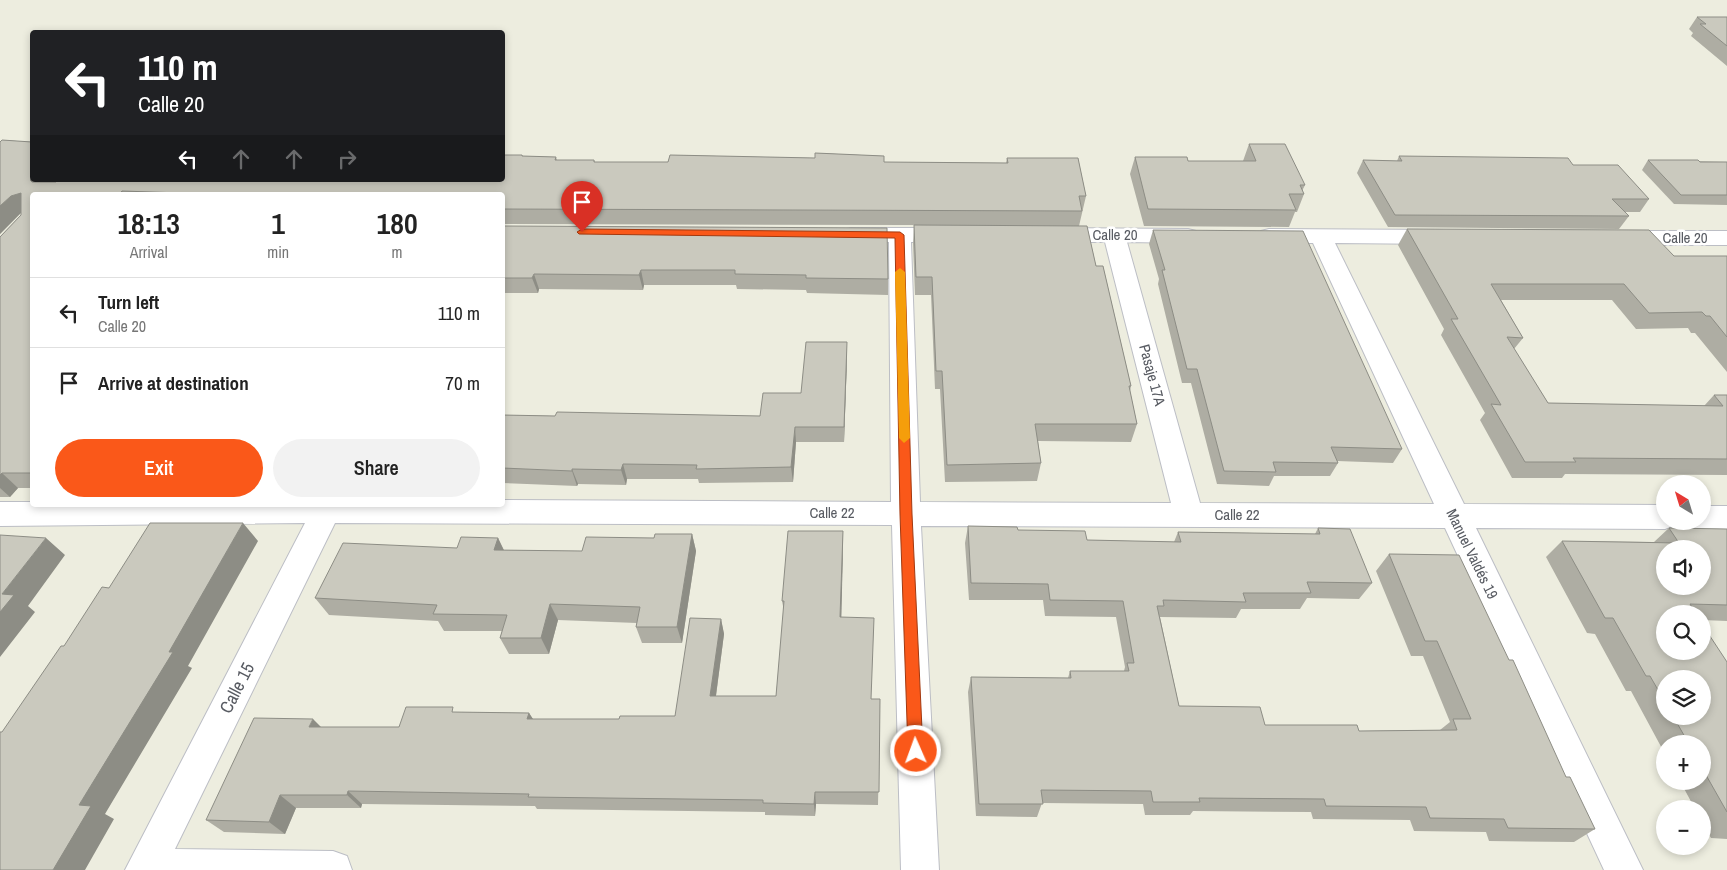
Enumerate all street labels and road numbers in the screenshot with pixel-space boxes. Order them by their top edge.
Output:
street label: Calle 20 [1092,224,1138,245]
street label: Calle 20 [1662,227,1708,248]
street label: Pasaje 17A [1134,342,1171,409]
street label: Calle 22 [809,502,855,523]
street label: Calle 22 [1214,504,1260,525]
street label: Manuel Valdés 19 [1442,505,1503,602]
street label: Calle 15 [213,658,260,718]

